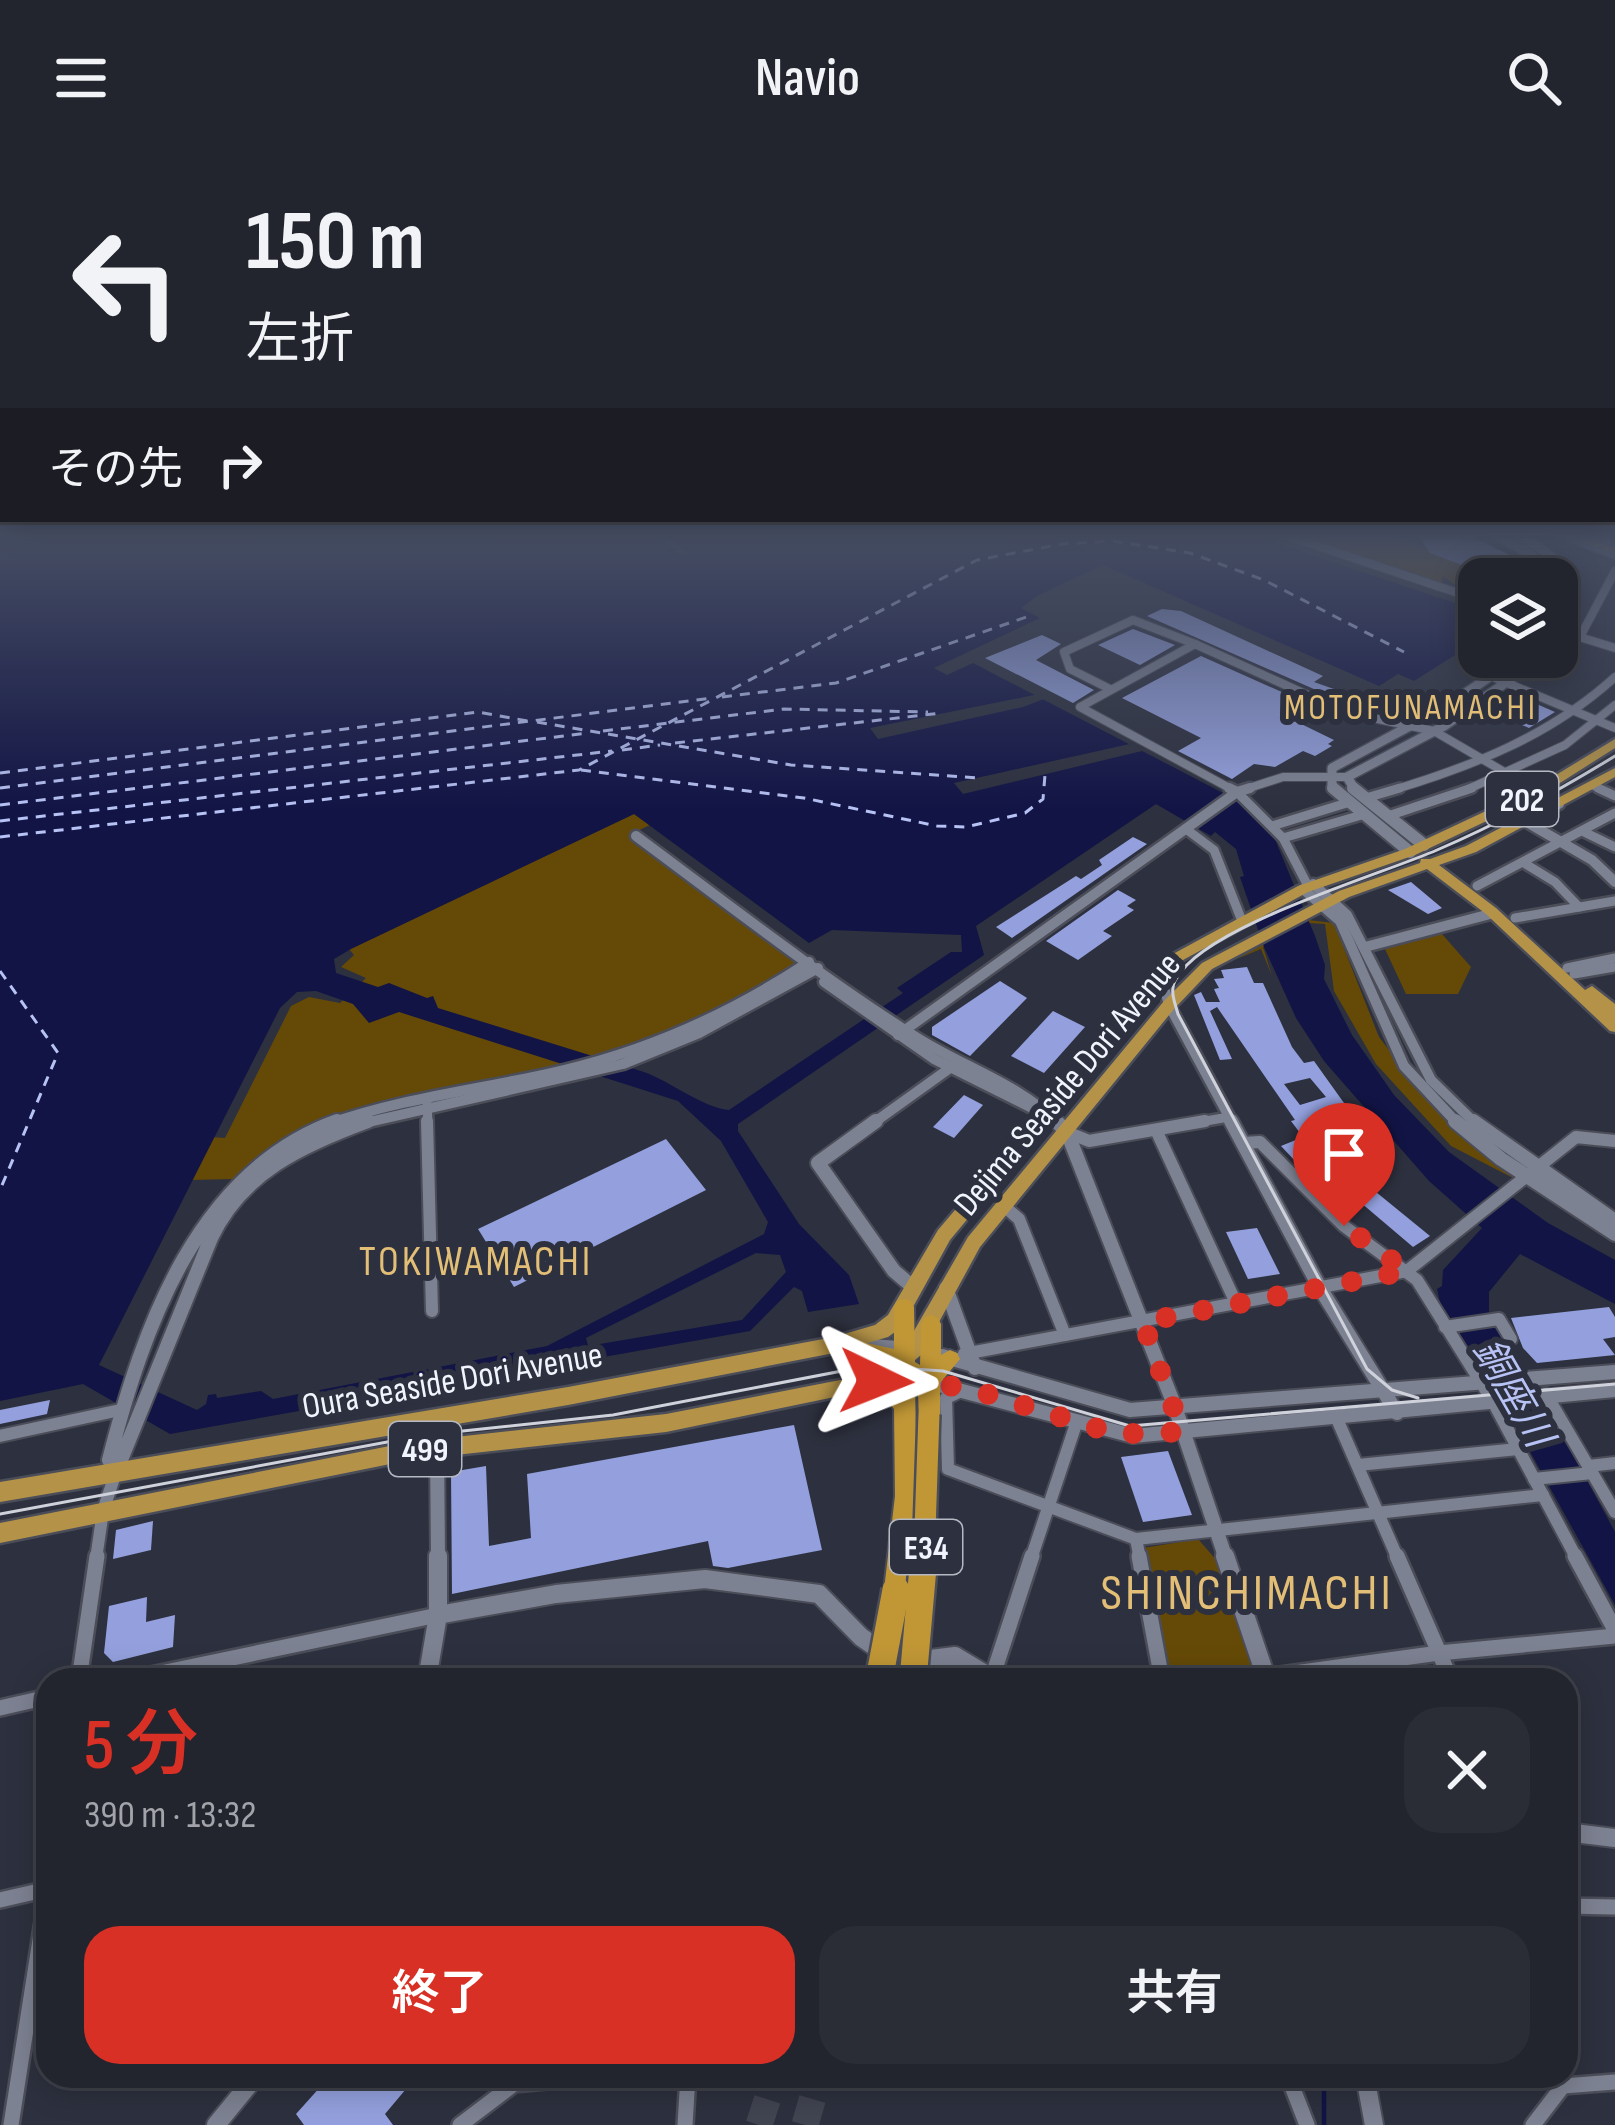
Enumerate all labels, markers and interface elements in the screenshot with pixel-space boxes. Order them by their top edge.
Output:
icon: menu [48,45,114,111]
icon: search [1501,45,1567,111]
text: Navio [755,46,860,111]
text: 150 m [246,192,425,293]
icon: left [48,204,204,360]
text: 左折 [246,308,354,373]
icon: right [207,432,273,498]
text: その先 [48,443,183,498]
map controls [1458,558,1578,678]
button: layers [1458,558,1578,678]
district label: MOTOFUNAMACHI [1284,687,1538,730]
road number: 202 [1486,772,1558,826]
street label: Dejima Seaside Dori Avenue [945,944,1190,1225]
pin [1293,1103,1395,1226]
icon: arrive [1311,1121,1377,1187]
district label: TOKIWAMACHI [359,1237,593,1288]
position arrow [813,1318,939,1444]
water label: 銅座川 [1462,1331,1563,1459]
street label: Oura Seaside Dori Avenue [299,1334,606,1429]
road number: 499 [389,1422,461,1476]
road number: E34 [890,1520,962,1574]
district label: SHINCHIMACHI [1100,1563,1394,1624]
text: 5 分 [84,1703,198,1790]
button: close [1404,1707,1530,1833]
text: 390 m · 13:32 [84,1792,256,1839]
button: 終了 [84,1926,795,2064]
button: 共有 [819,1926,1530,2064]

